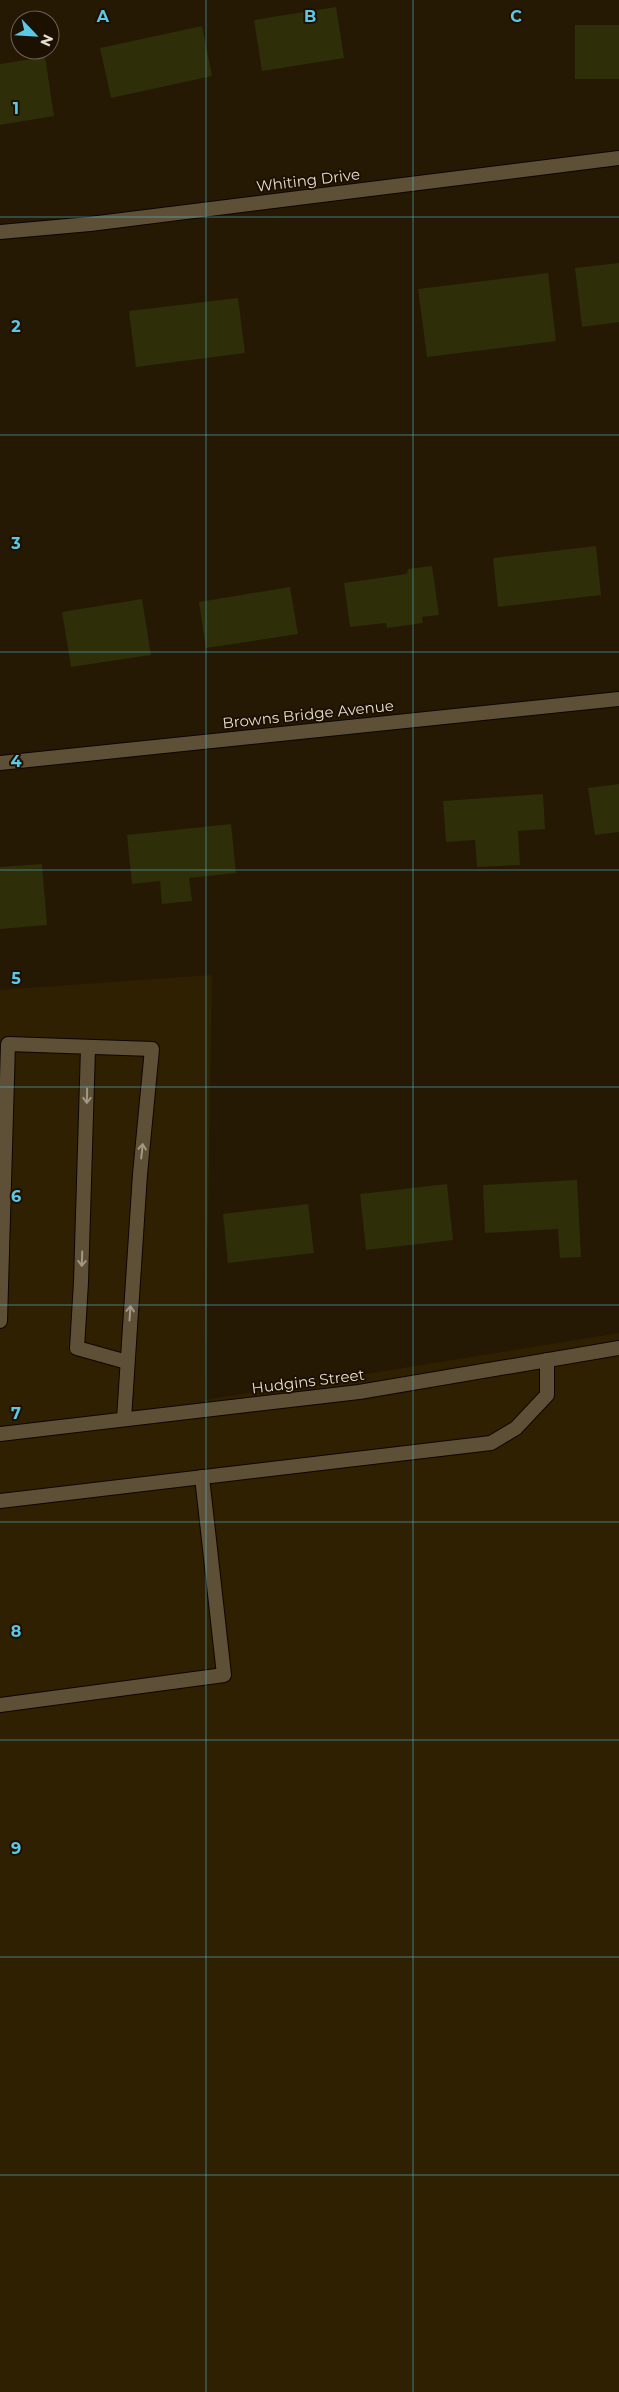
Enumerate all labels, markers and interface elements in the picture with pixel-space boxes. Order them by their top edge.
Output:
text: A [96,7,110,26]
text: B [304,7,316,26]
text: C [510,7,522,26]
north arrow [10,10,60,60]
text: N [36,32,57,49]
text: 1 [13,99,19,118]
street label: Whiting Drive [255,164,361,196]
text: 2 [11,317,21,336]
text: 3 [10,534,21,553]
street label: Browns Bridge Avenue [221,696,395,732]
text: 4 [10,752,22,771]
text: 5 [11,969,21,988]
one-way arrow [82,1088,92,1104]
one-way arrow [137,1143,147,1159]
text: 6 [11,1187,21,1206]
one-way arrow [77,1250,86,1266]
one-way arrow [126,1306,135,1322]
street label: Hudgins Street [251,1365,365,1397]
text: 7 [11,1404,21,1423]
text: 8 [11,1622,21,1641]
text: 9 [11,1839,21,1858]

